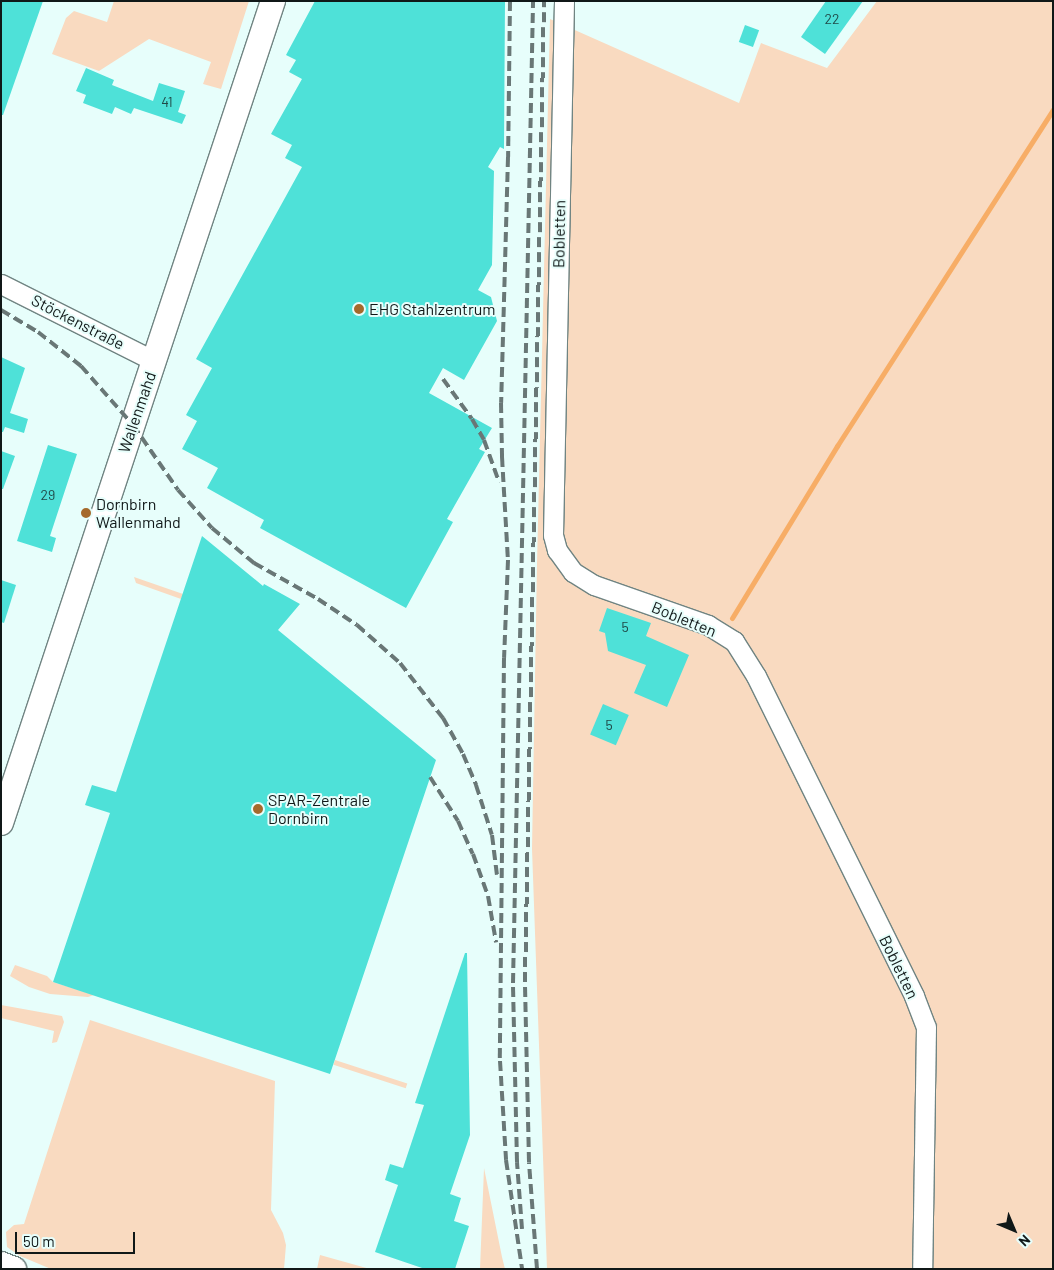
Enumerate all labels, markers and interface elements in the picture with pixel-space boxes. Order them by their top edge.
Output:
house number: 22 [824,11,840,27]
house number: 41 [161,94,173,110]
street label: Bobletten [549,200,569,268]
street label: Stöckenstraße [28,290,128,354]
place label: EHG Stahlzentrum [369,299,496,319]
marker: EHG Stahlzentrum [353,303,365,315]
street label: Wallenmahd [114,369,160,455]
house number: 29 [41,487,55,503]
place label: Dornbirn Wallenmahd [96,494,181,532]
marker: Dornbirn Wallenmahd [80,507,92,519]
street label: Bobletten [649,597,719,641]
house number: 5 [621,619,629,635]
house number: 5 [605,717,613,733]
place label: SPAR-Zentrale Dornbirn [268,790,370,828]
marker: SPAR-Zentrale Dornbirn [252,803,264,815]
street label: Bobletten [875,932,923,1002]
north arrow [989,1205,1039,1255]
scale bar [18,1222,138,1254]
text: 50 m [23,1232,55,1250]
text: N [1016,1232,1034,1250]

